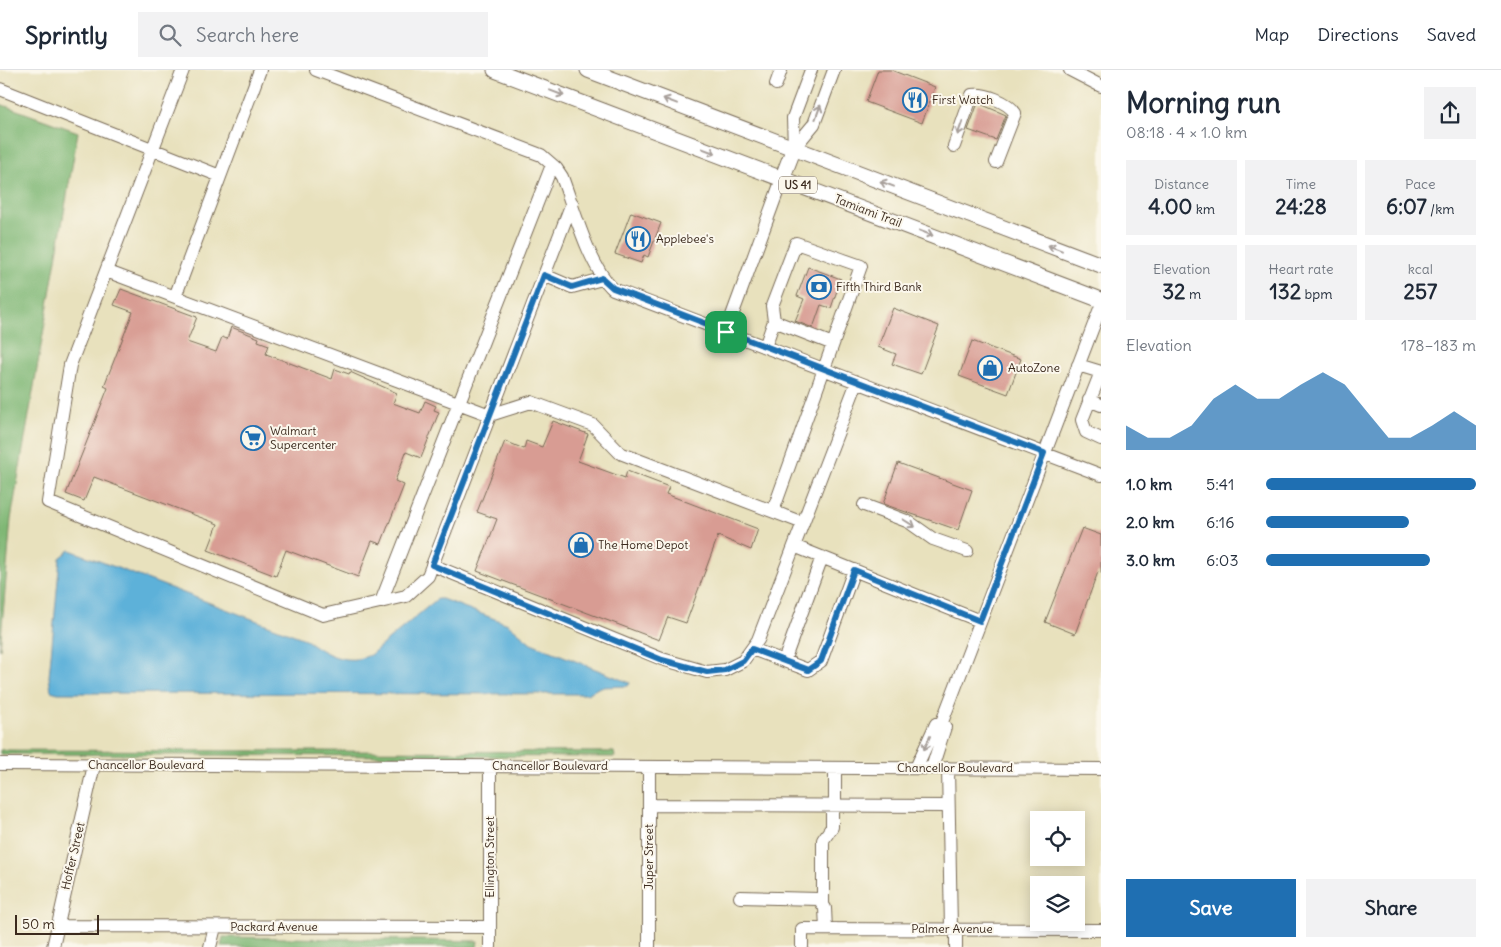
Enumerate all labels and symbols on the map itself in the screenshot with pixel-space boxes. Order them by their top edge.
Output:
restaurant icon: First Watch [902,87,928,113]
one-way arrow [549,90,564,99]
place label: First Watch [932,92,993,107]
one-way arrow [663,96,678,105]
one-way arrow [814,105,823,120]
one-way arrow [955,119,965,135]
one-way arrow [700,147,716,156]
road number: US 41 [779,176,817,194]
one-way arrow [880,179,895,188]
street label: Tamiami Trail [832,191,904,230]
restaurant icon: Applebee's [625,226,651,252]
one-way arrow [918,229,933,239]
place label: Applebee's [656,231,714,246]
one-way arrow [1048,243,1064,252]
bank icon: Fifth Third Bank [806,274,832,300]
place label: Fifth Third Bank [836,279,922,294]
pin [705,311,747,353]
shop icon: AutoZone [977,355,1003,381]
place label: AutoZone [1008,360,1060,375]
place label: Walmart Supercenter [270,423,336,452]
supermarket icon: Walmart Supercenter [240,425,266,451]
one-way arrow [902,519,916,529]
shop icon: The Home Depot [568,532,594,558]
place label: The Home Depot [598,537,688,552]
one-way arrow [922,735,932,750]
street label: Chancellor Boulevard [88,757,204,772]
street label: Chancellor Boulevard [492,758,608,773]
street label: Chancellor Boulevard [897,760,1013,775]
street label: Ellington Street [482,816,497,898]
street label: Hoffer Street [57,821,88,891]
street label: Juper Street [641,824,656,890]
scale bar [15,912,99,935]
street label: Packard Avenue [230,919,318,934]
street label: Palmer Avenue [911,921,993,936]

